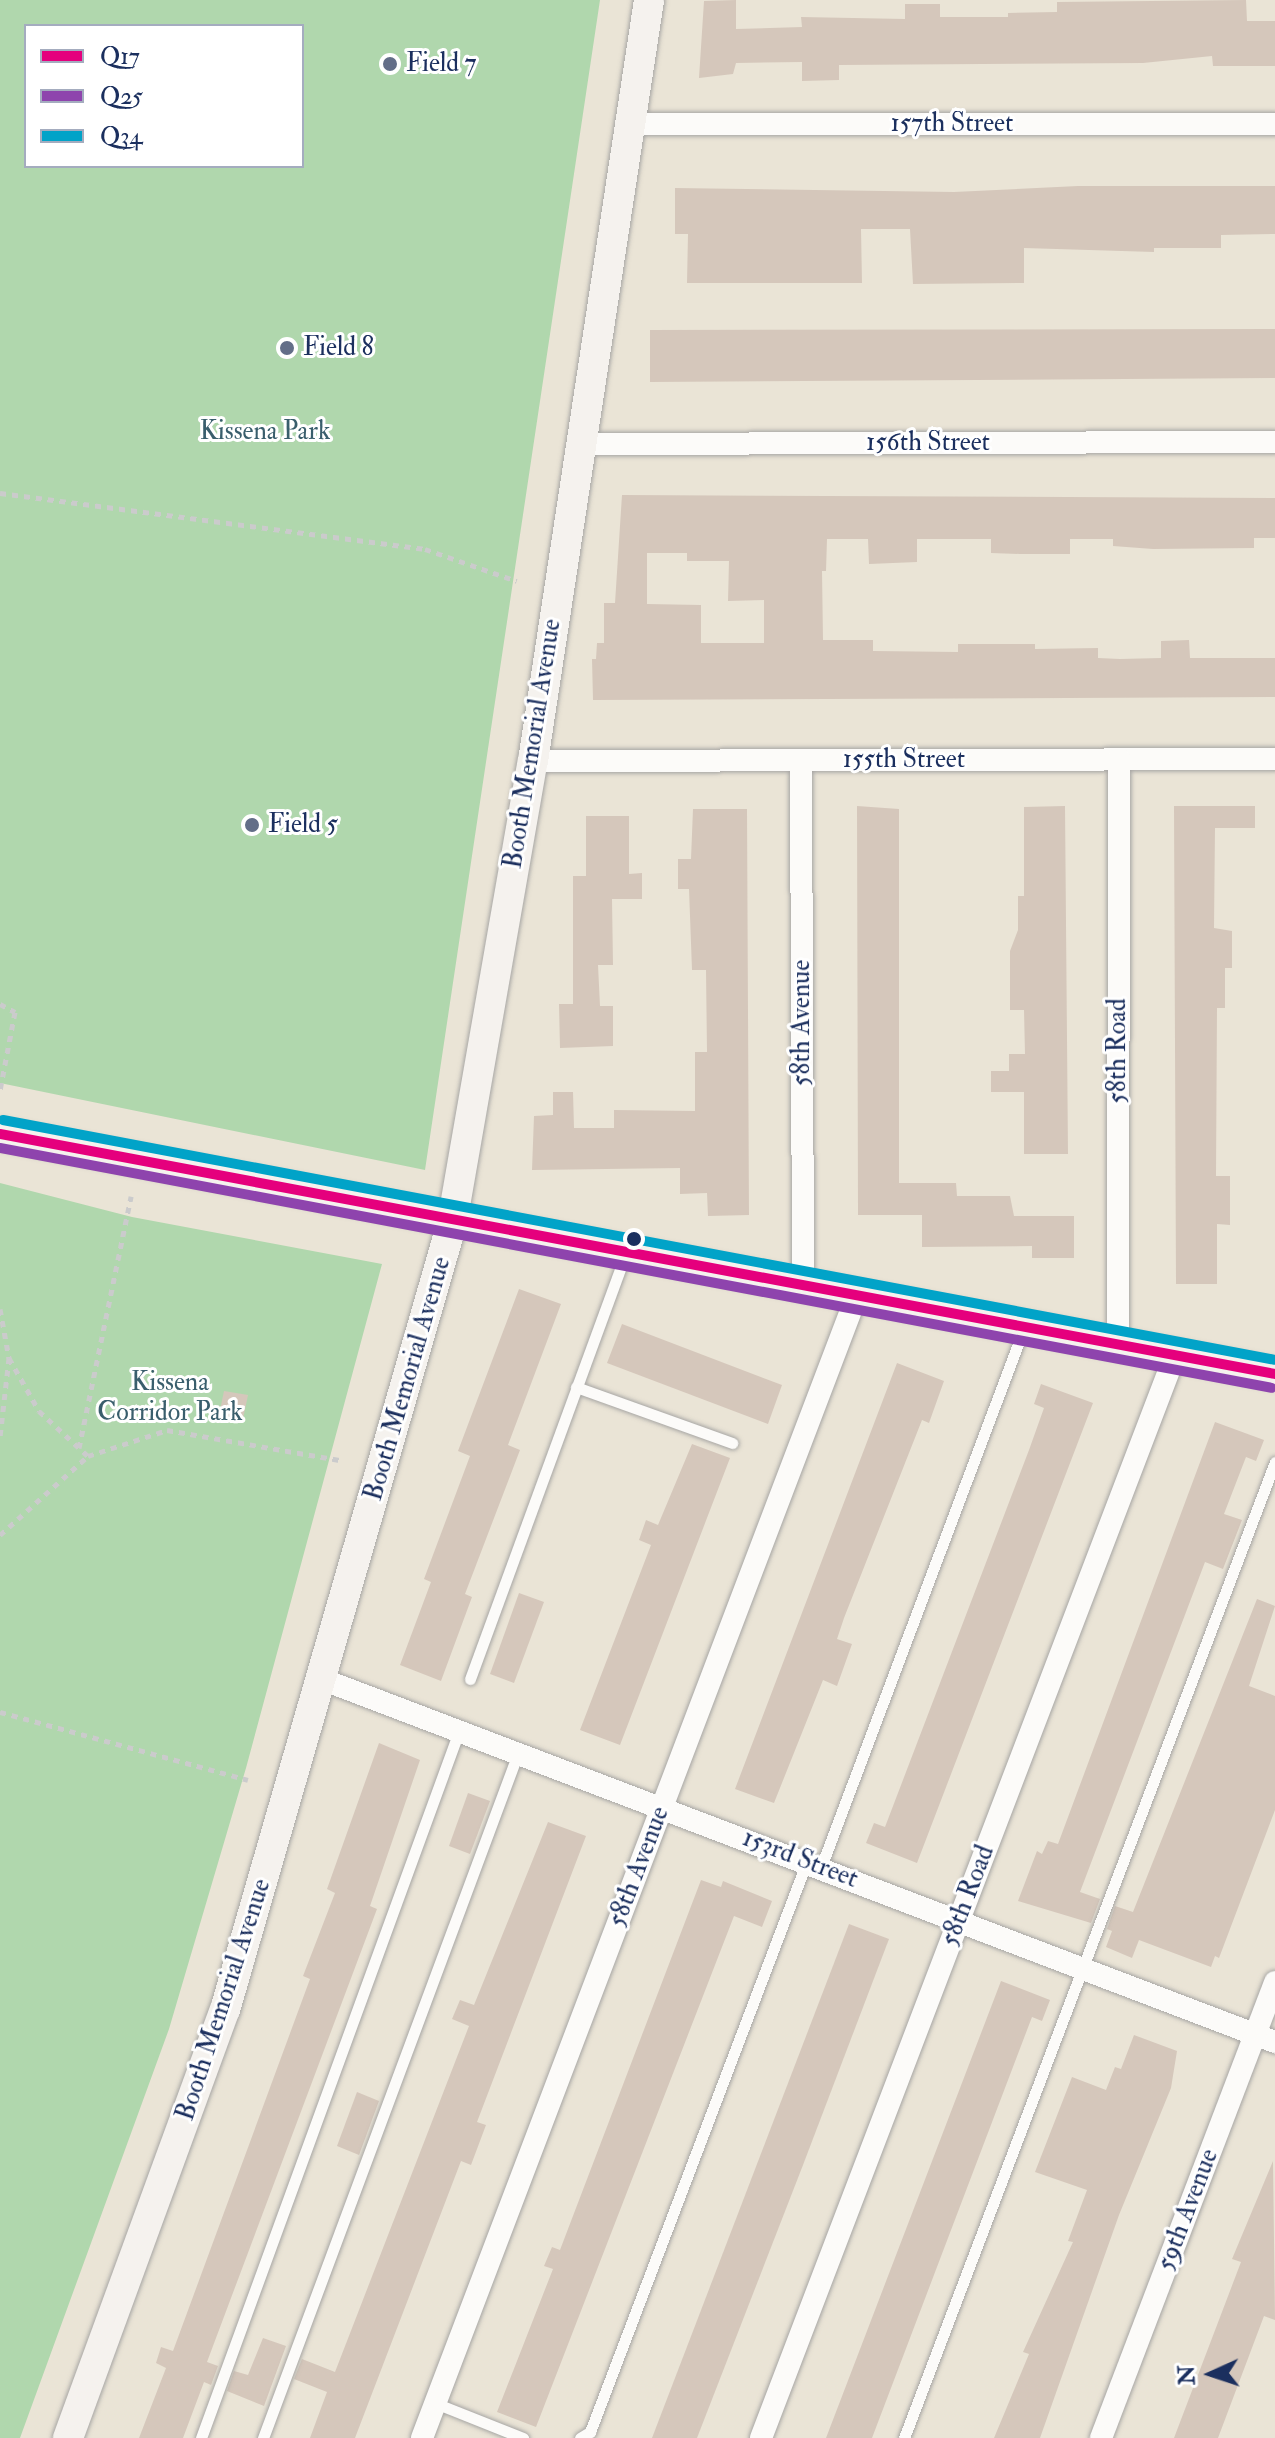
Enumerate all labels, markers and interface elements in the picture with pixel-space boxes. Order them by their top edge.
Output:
legend [24,24,304,168]
text: Q17 [100,41,140,72]
place label: Field 7 [406,48,477,80]
marker: Field 7 [381,55,399,73]
text: Q25 [100,81,143,112]
street label: 157th Street [891,108,1013,140]
text: Q34 [100,121,142,152]
place label: Field 8 [303,332,374,364]
marker: Field 8 [278,339,296,357]
park label: Kissena Park [200,416,330,448]
street label: 156th Street [866,427,990,459]
street label: Booth Memorial Avenue [498,617,568,871]
street label: 155th Street [843,744,965,776]
place label: Field 5 [268,809,338,841]
marker: Field 5 [243,816,261,834]
street label: 58th Avenue [786,960,818,1086]
street label: 58th Road [1102,998,1134,1104]
unlabelled marker [626,1231,642,1247]
street label: Booth Memorial Avenue [358,1253,458,1505]
park label: Kissena Corridor Park [97,1367,243,1428]
street label: 58th Avenue [602,1802,676,1932]
street label: 153rd Street [738,1823,862,1895]
street label: 58th Road [935,1841,1001,1951]
street label: Booth Memorial Avenue [170,1875,278,2125]
street label: 59th Avenue [1151,2145,1225,2275]
north arrow [1171,2334,1251,2414]
text: N [1173,2365,1202,2386]

